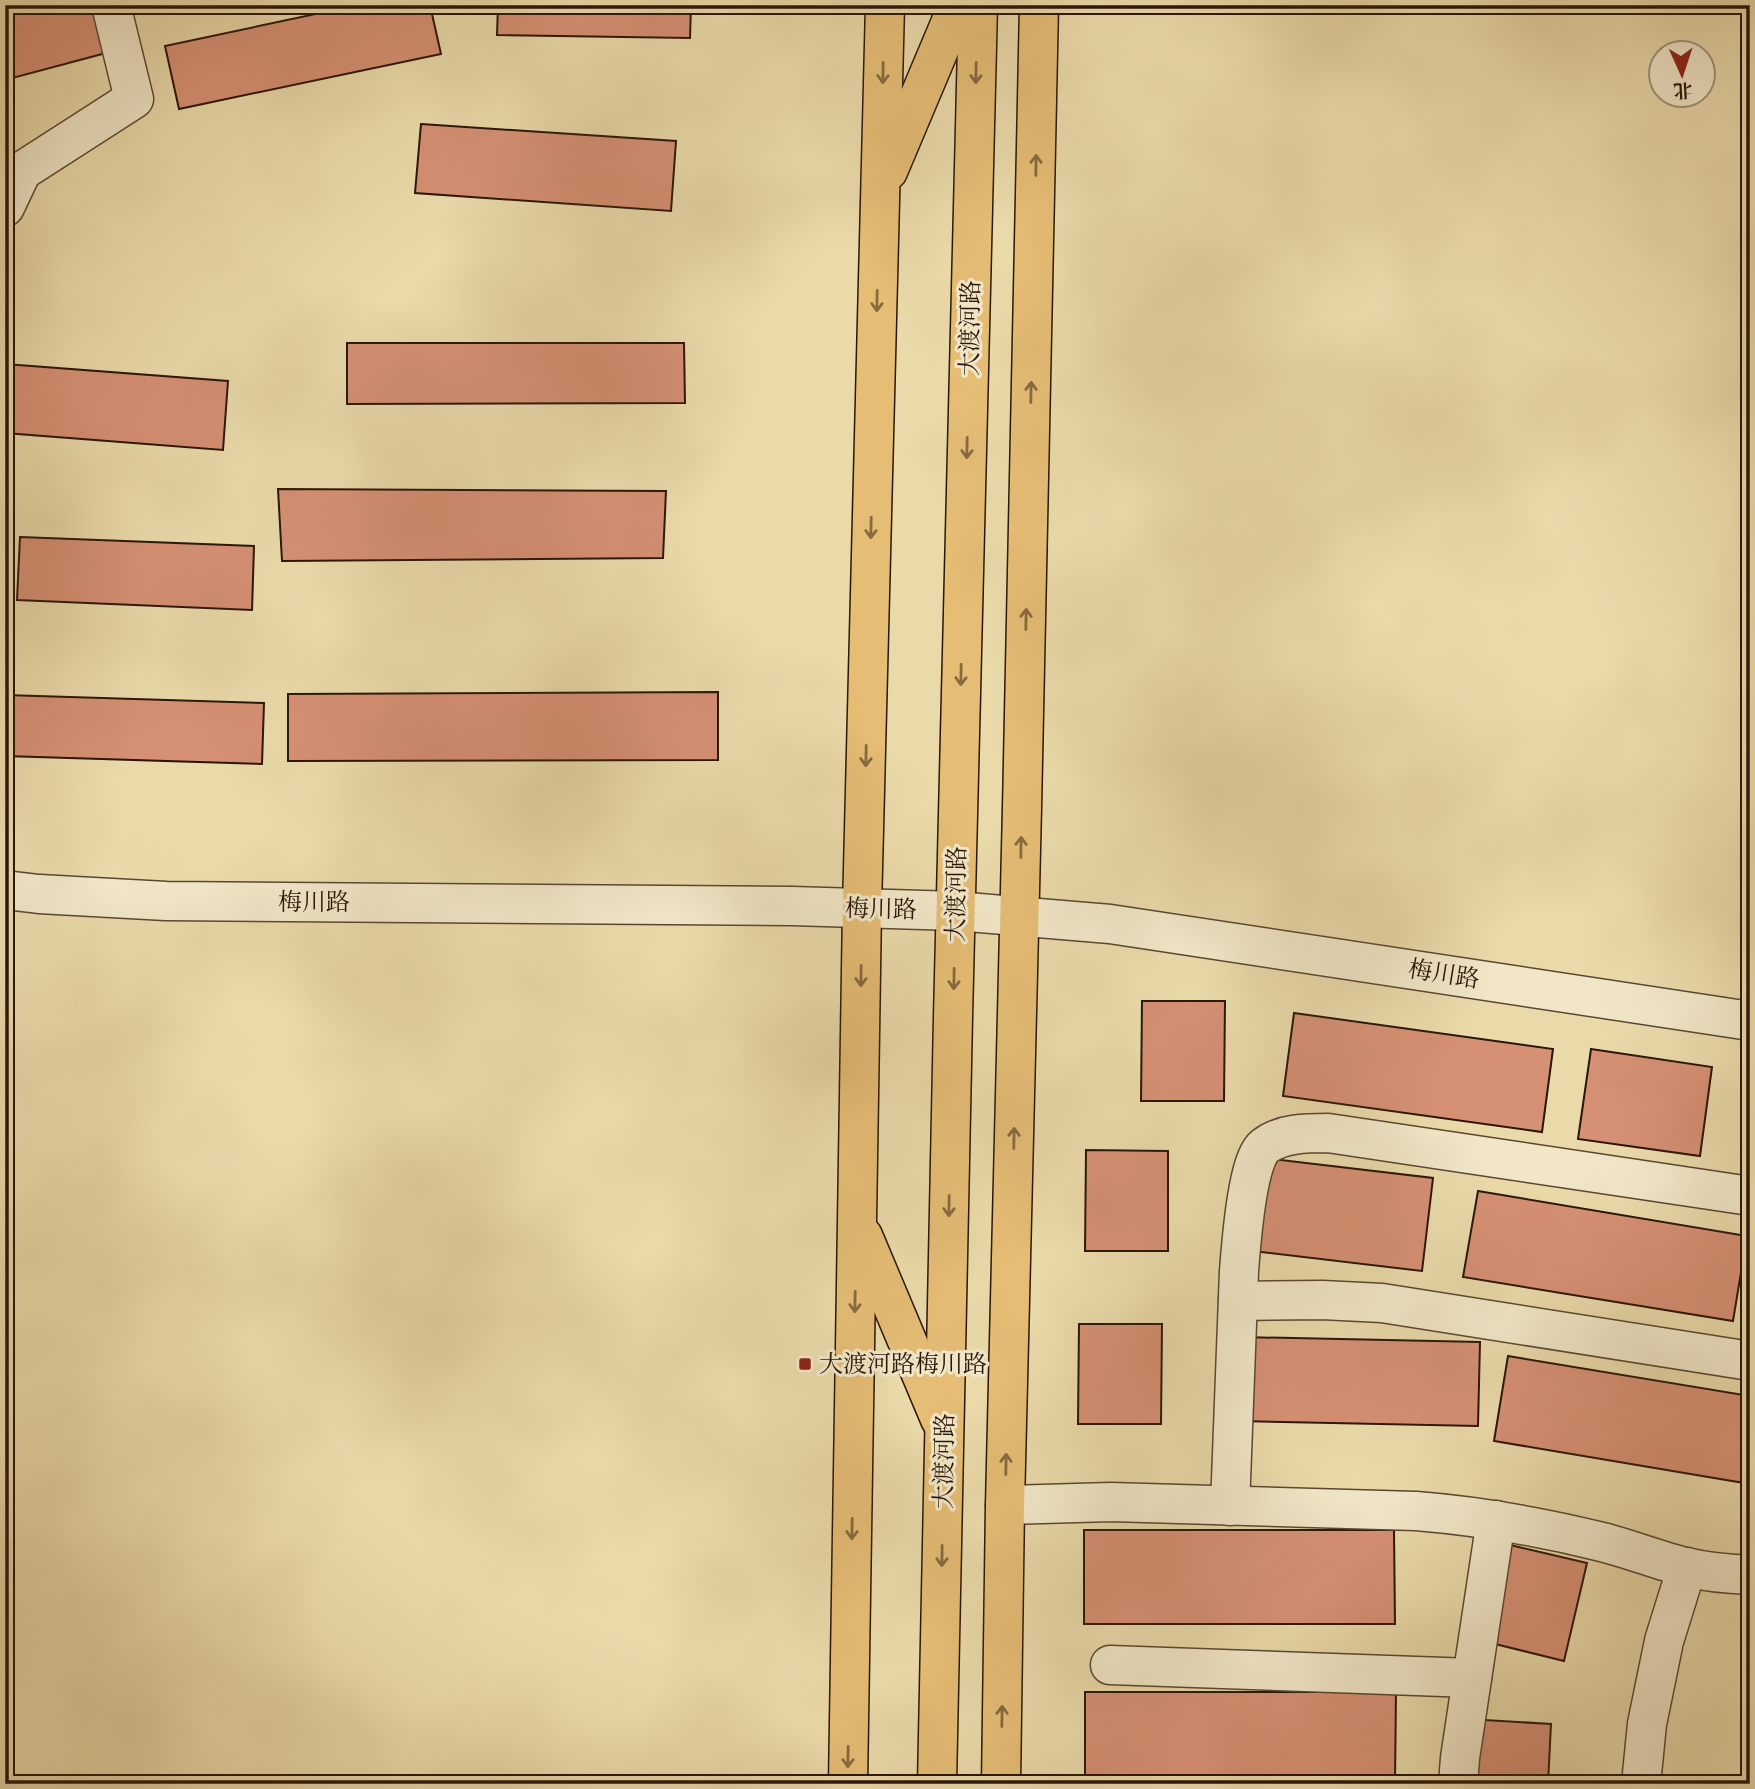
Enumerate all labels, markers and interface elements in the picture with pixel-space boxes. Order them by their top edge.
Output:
north arrow [1646,38,1716,108]
one-way arrow [876,62,890,85]
one-way arrow [969,62,983,85]
text: 北 [1673,78,1693,100]
one-way arrow [1029,153,1043,176]
street label: 大渡河路 [956,280,985,376]
one-way arrow [871,289,884,312]
one-way arrow [1024,381,1038,404]
one-way arrow [960,436,974,459]
one-way arrow [865,517,878,540]
one-way arrow [1019,608,1033,631]
one-way arrow [955,664,968,687]
one-way arrow [859,744,872,767]
one-way arrow [1015,836,1028,859]
street label: 大渡河路 [942,846,971,942]
street label: 梅川路 [278,889,350,916]
street label: 梅川路 [845,895,917,924]
street label: 梅川路 [1406,956,1482,993]
one-way arrow [854,965,868,988]
one-way arrow [947,967,961,990]
one-way arrow [1008,1127,1021,1150]
one-way arrow [942,1194,956,1217]
one-way arrow [849,1290,862,1313]
place label: 大渡河路梅川路 [819,1351,987,1378]
marker: 大渡河路梅川路 [797,1356,813,1372]
street label: 大渡河路 [930,1413,959,1509]
one-way arrow [1000,1452,1013,1475]
one-way arrow [845,1518,859,1541]
one-way arrow [935,1544,949,1567]
one-way arrow [995,1704,1009,1727]
one-way arrow [841,1745,855,1768]

